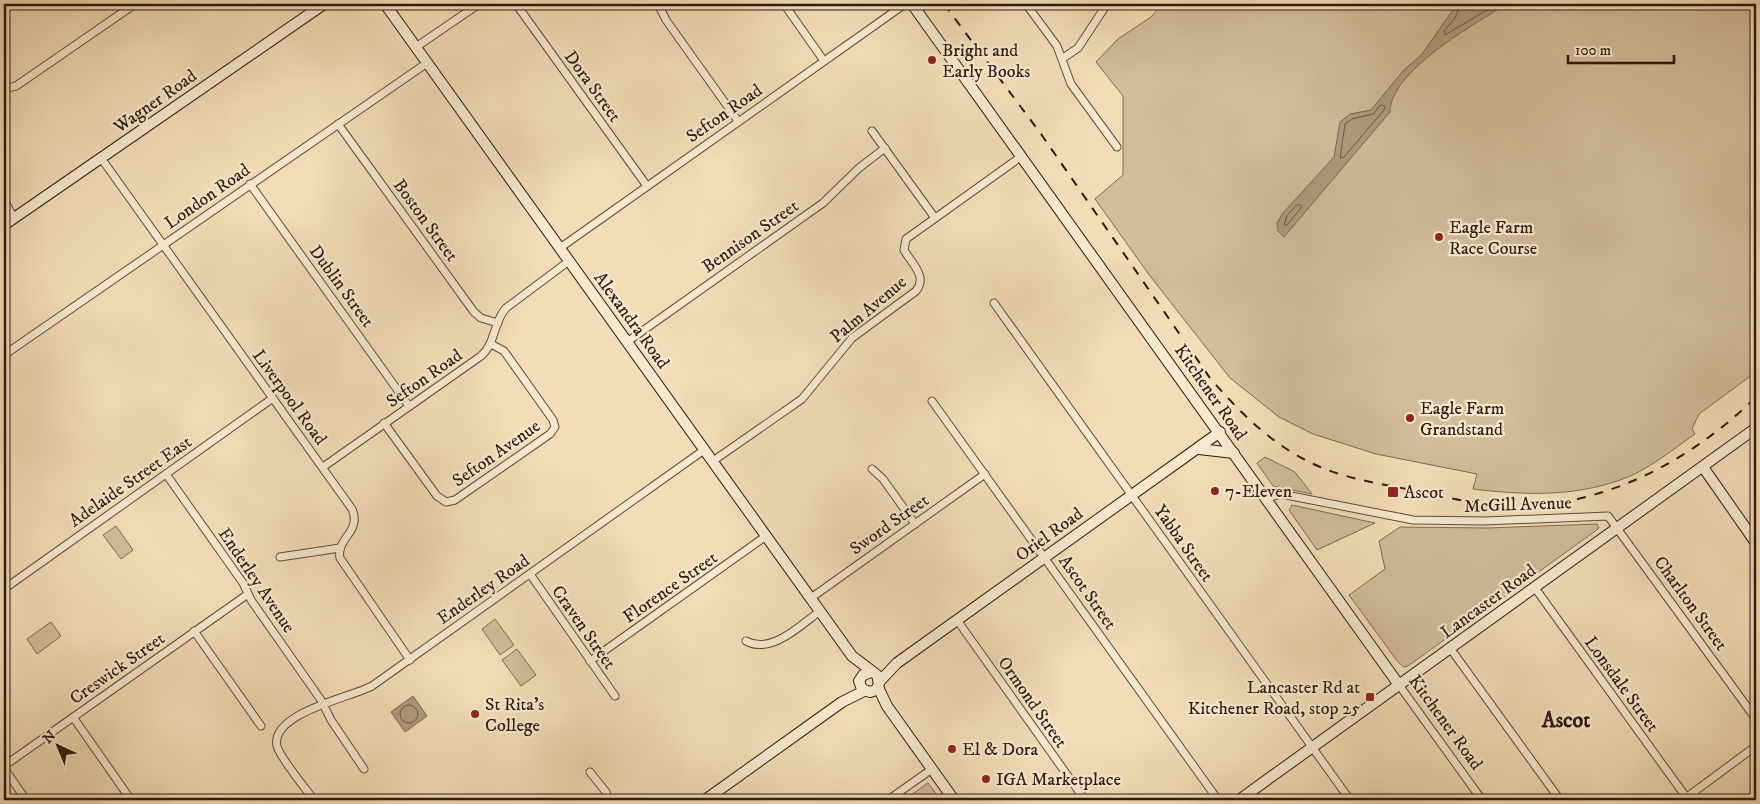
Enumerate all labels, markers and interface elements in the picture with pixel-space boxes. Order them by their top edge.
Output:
scale bar [1568,32,1674,64]
place label: Bright and Early Books [942,40,1030,83]
text: 100 m [1575,41,1611,60]
street label: Dora Street [559,47,626,127]
marker: Bright and Early Books [926,54,938,66]
street label: Wagner Road [109,65,201,139]
street label: Sefton Road [682,80,767,148]
street label: London Road [161,159,255,234]
street label: Boston Street [388,175,463,266]
street label: Bennison Street [698,195,803,278]
place label: Eagle Farm Race Course [1449,217,1537,260]
marker: Eagle Farm Race Course [1433,231,1445,243]
street label: Dublin Street [304,241,379,332]
street label: Alexandra Road [589,268,674,373]
street label: Palm Avenue [826,272,911,348]
street label: Kitchener Road [1169,340,1251,445]
street label: Sefton Road [382,345,467,413]
street label: Liverpool Road [247,346,331,450]
place label: Eagle Farm Grandstand [1420,398,1504,441]
marker: Eagle Farm Grandstand [1404,412,1416,424]
street label: Sefton Avenue [448,415,545,492]
street label: Adelaide Street East [65,431,196,532]
place label: 7-Eleven [1225,481,1293,503]
place label: Ascot [1404,482,1444,504]
marker: 7-Eleven [1209,485,1221,497]
marker: Ascot [1386,485,1400,499]
street label: Sword Street [846,489,934,560]
street label: McGill Avenue [1464,492,1572,518]
street label: Yabba Street [1149,501,1218,586]
street label: Oriel Road [1012,503,1088,567]
street label: Enderley Avenue [213,524,299,637]
street label: Florence Street [619,547,722,628]
street label: Enderley Road [433,550,534,630]
street label: Ascot Street [1053,551,1121,634]
street label: Charlton Street [1649,552,1732,655]
street label: Lancaster Road [1437,560,1541,644]
street label: Craven Street [546,581,620,674]
street label: Creswick Street [66,628,170,710]
street label: Lonsdale Street [1579,632,1663,737]
street label: Ormond Street [993,653,1072,753]
street label: Kitchener Road [1403,671,1487,774]
place label: Lancaster Rd at Kitchener Road, stop 25 [1188,677,1360,720]
marker: Lancaster Rd at Kitchener Road, stop 25 [1364,691,1376,703]
place label: St Rita's College [485,694,544,737]
district label: Ascot [1541,707,1590,734]
marker: St Rita's College [469,708,481,720]
north arrow [32,722,82,772]
text: N [39,727,60,748]
place label: El & Dora [962,739,1039,761]
marker: El & Dora [946,743,958,755]
place label: IGA Marketplace [996,769,1121,791]
marker: IGA Marketplace [980,773,992,785]

